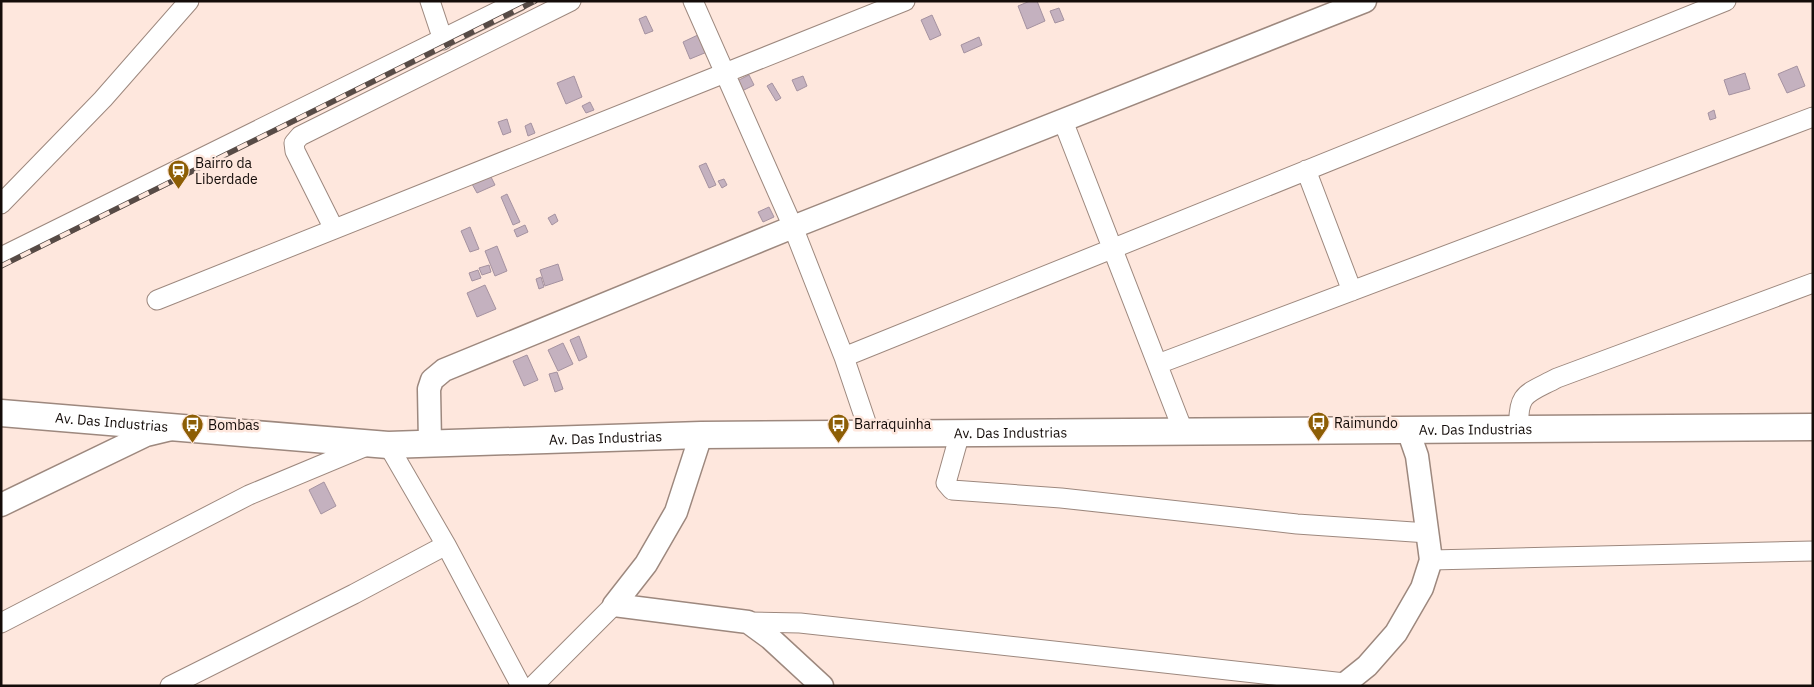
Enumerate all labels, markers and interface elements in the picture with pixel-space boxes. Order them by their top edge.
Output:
place label: Bairro da Liberdade [195,154,258,188]
station icon: Bairro da Liberdade [167,159,191,190]
street label: Av. Das Industrias [54,409,169,436]
bus stop icon: Raimundo [1306,411,1330,442]
bus stop icon: Barraquinha [826,412,850,443]
bus stop icon: Bombas [180,413,204,444]
place label: Raimundo [1334,414,1398,432]
place label: Barraquinha [854,415,932,433]
place label: Bombas [208,416,260,434]
street label: Av. Das Industrias [1419,420,1532,439]
street label: Av. Das Industrias [954,423,1067,442]
street label: Av. Das Industrias [549,427,663,449]

